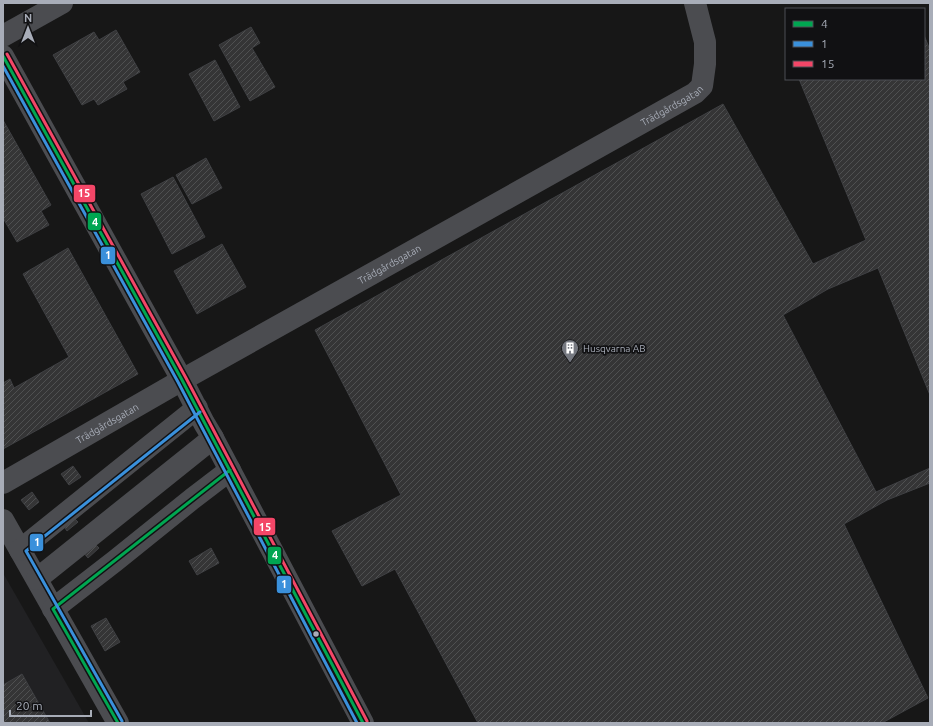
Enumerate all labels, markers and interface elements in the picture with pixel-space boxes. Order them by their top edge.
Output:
north arrow [8,8,48,48]
legend [785,8,925,80]
text: N [24,12,32,24]
text: 4 [821,17,828,30]
text: 1 [821,37,828,50]
text: 15 [821,57,835,70]
street label: Trädgårdsgatan [639,83,706,128]
line badge: 15 [73,184,96,203]
text: 15 [78,187,90,199]
line badge: 4 [87,212,102,231]
text: 4 [92,216,98,228]
street label: Trädgårdsgatan [356,242,423,287]
line badge: 1 [100,246,116,265]
text: 1 [105,249,111,261]
building icon: Husqvarna AB [560,338,580,363]
place label: Husqvarna AB [583,343,646,354]
street label: Trädgårdsgatan [74,401,141,446]
line badge: 15 [253,517,276,536]
text: 15 [259,521,271,533]
line badge: 1 [29,533,44,552]
text: 1 [34,536,40,548]
line badge: 4 [267,546,282,565]
text: 4 [272,549,278,561]
line badge: 1 [276,575,292,594]
text: 1 [281,578,287,590]
unlabelled marker [311,629,321,639]
scale bar [10,692,91,718]
text: 20 m [16,699,43,712]

